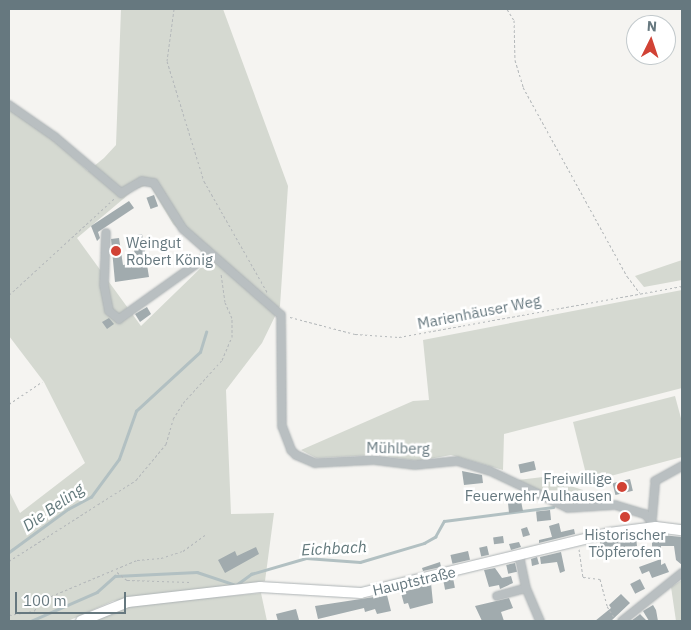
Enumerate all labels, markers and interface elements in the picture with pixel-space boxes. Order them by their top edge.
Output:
north arrow [626,15,676,65]
text: N [646,17,658,35]
place label: Weingut Robert König [126,233,213,268]
marker: Weingut Robert König [110,245,122,257]
street label: Marienhäuser Weg [416,291,542,333]
street label: Mühlberg [366,438,430,458]
place label: Freiwillige Feuerwehr Aulhausen [465,469,612,504]
water label: Die Beling [19,479,87,535]
marker: Freiwillige Feuerwehr Aulhausen [616,481,628,493]
marker: Historischer Töpferofen [619,511,631,523]
place label: Historischer Töpferofen [584,525,666,560]
water label: Eichbach [301,537,367,559]
street label: Hauptstraße [371,563,457,599]
scale bar [18,582,129,614]
text: 100 m [23,591,67,610]

